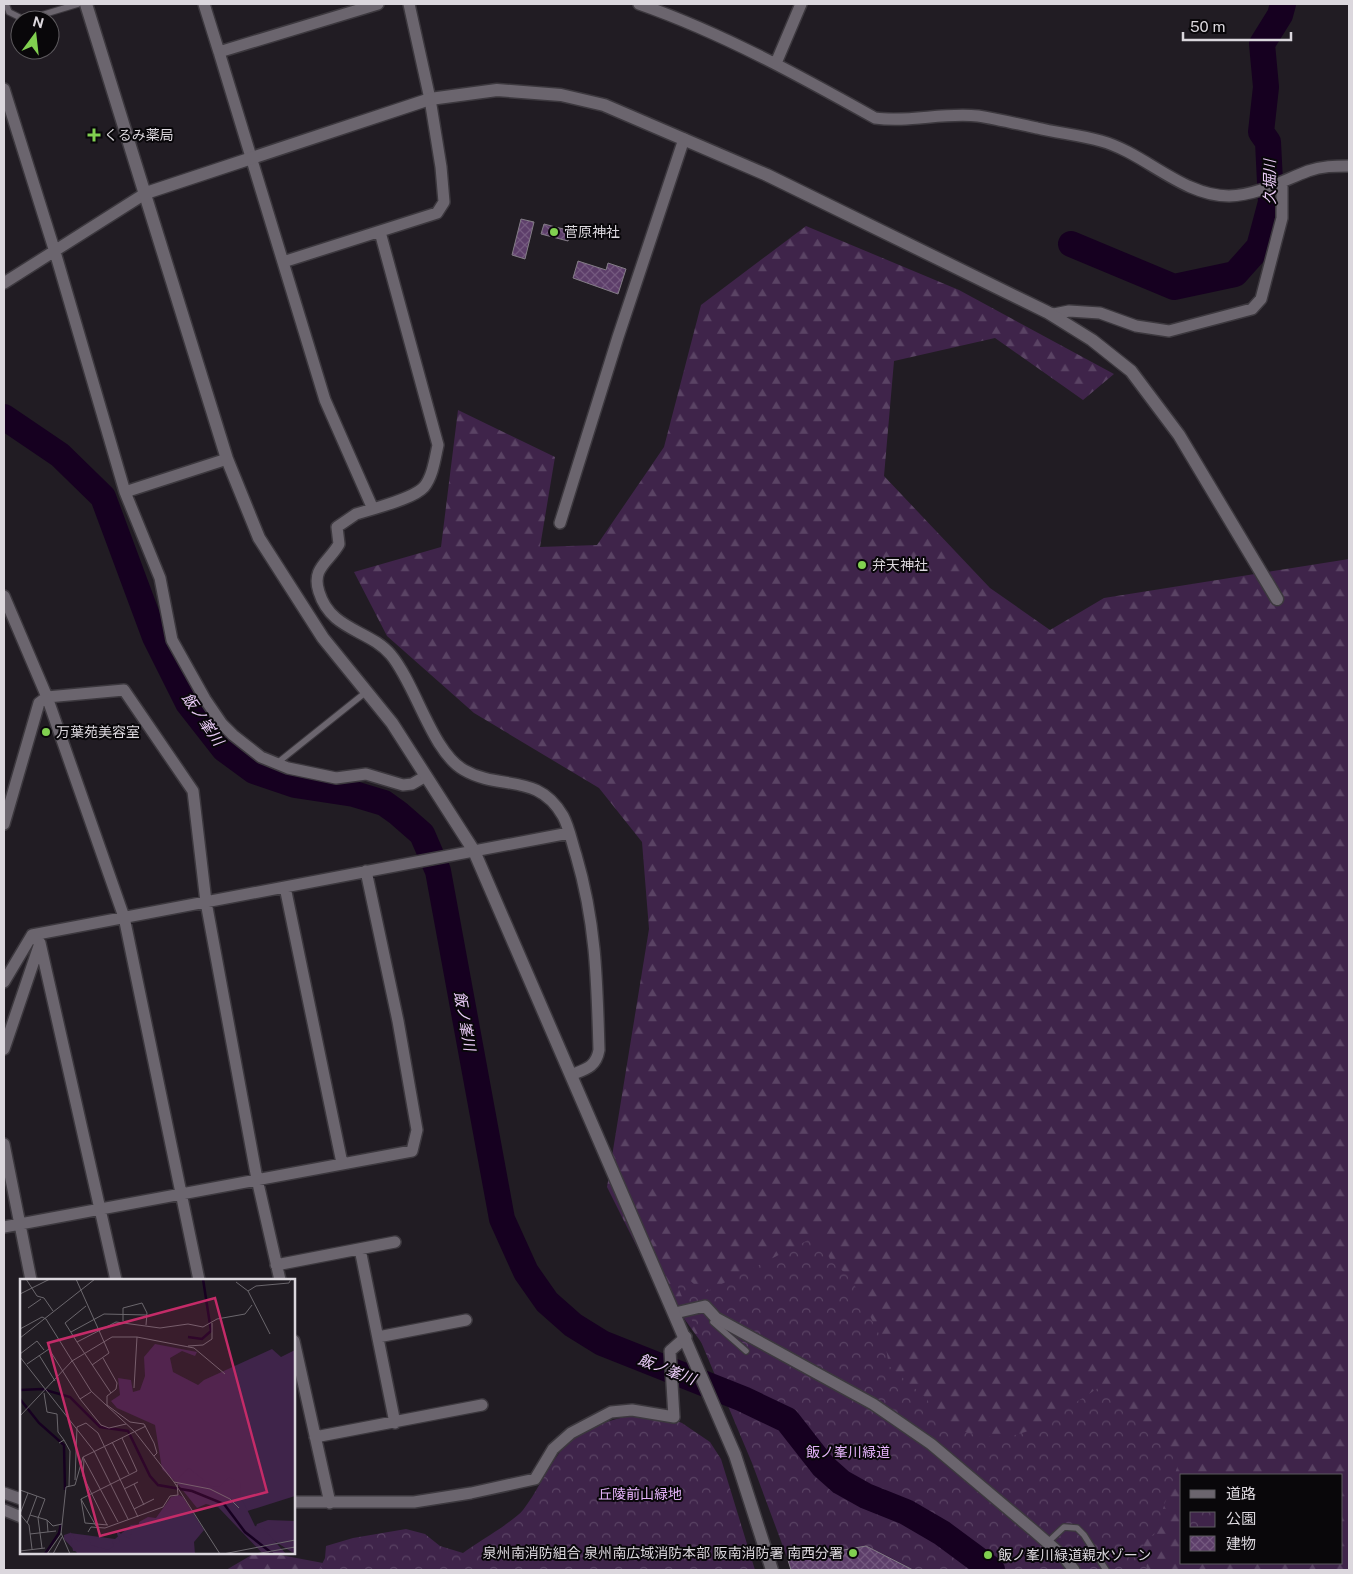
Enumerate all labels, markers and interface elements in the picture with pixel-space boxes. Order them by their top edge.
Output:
north arrow [10,10,60,60]
scale bar [1183,10,1290,42]
text: N [31,13,46,32]
text: 50 m [1190,18,1225,35]
place label: くるみ薬局 [104,127,174,143]
marker: くるみ薬局 [88,129,100,141]
water label: 久堀川 [1261,158,1278,205]
place label: 菅原神社 [564,224,620,240]
marker: 菅原神社 [548,226,560,238]
place label: 弁天神社 [872,557,928,573]
marker: 弁天神社 [856,559,868,571]
water label: 飯ノ峯川 [179,690,228,750]
place label: 万葉苑美容室 [56,724,140,740]
marker: 万葉苑美容室 [40,726,52,738]
water label: 飯ノ峯川 [451,990,479,1054]
inset map [20,1279,295,1554]
water label: 飯ノ峯川 [636,1350,700,1388]
park label: 飯ノ峯川緑道 [806,1444,890,1460]
legend [1180,1474,1343,1564]
text: 道路 [1226,1485,1256,1502]
park label: 丘陵前山緑地 [598,1486,682,1502]
text: 公園 [1226,1510,1256,1527]
text: 建物 [1226,1535,1256,1552]
place label: 泉州南消防組合 泉州南広域消防本部 阪南消防署 南西分署 [483,1545,843,1561]
marker: 泉州南消防組合 泉州南広域消防本部 阪南消防署 南西分署 [847,1547,859,1559]
place label: 飯ノ峯川緑道親水ゾーン [998,1547,1151,1563]
marker: 飯ノ峯川緑道親水ゾーン [982,1549,994,1561]

